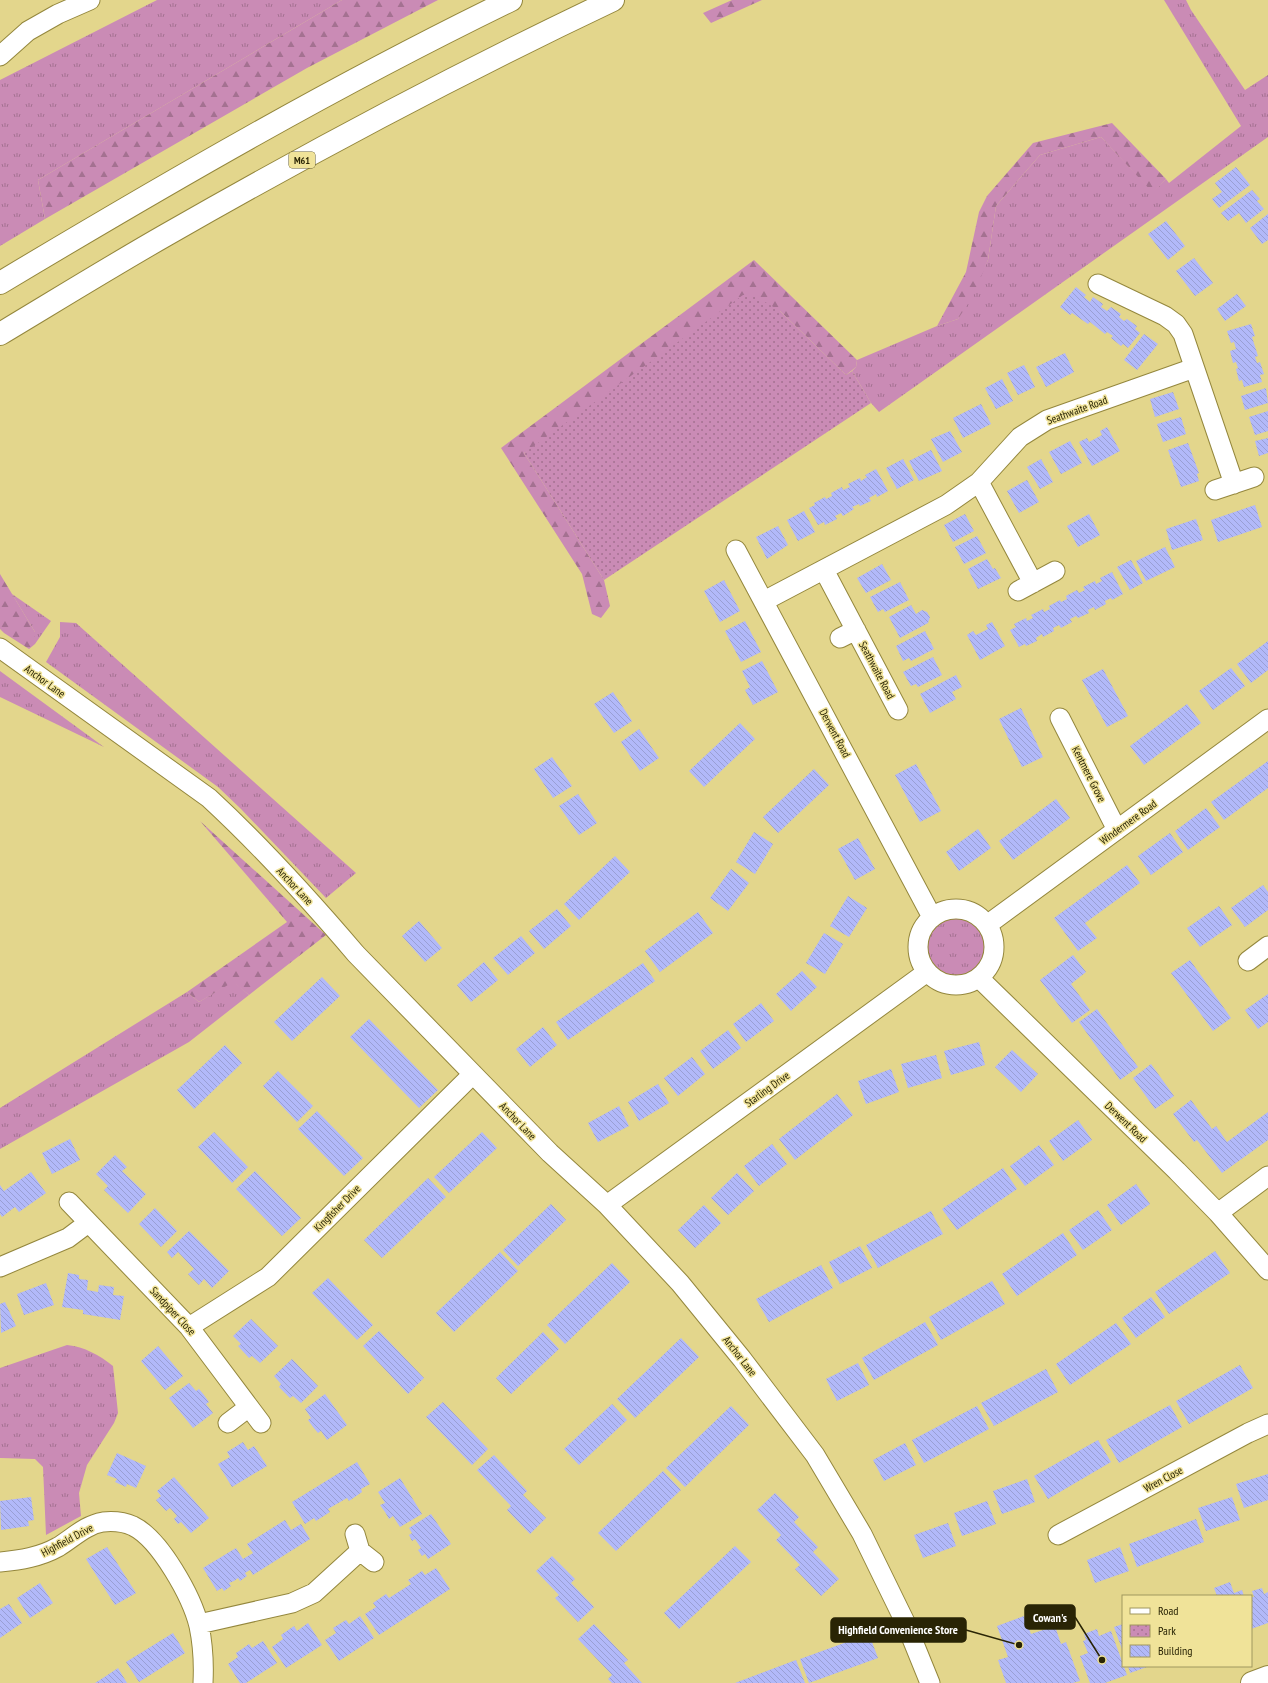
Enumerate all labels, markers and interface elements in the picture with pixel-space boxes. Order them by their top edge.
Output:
road number: M61 [289,152,315,168]
street label: Seathwaite Road [1045,393,1109,427]
street label: Seathwaite Road [856,639,898,701]
street label: Anchor Lane [22,662,69,701]
street label: Derwent Road [816,706,854,760]
street label: Kentmere Grove [1069,744,1109,805]
street label: Windermere Road [1097,796,1160,847]
street label: Anchor Lane [274,864,316,908]
street label: Starling Drive [742,1068,793,1110]
street label: Derwent Road [1102,1098,1150,1146]
street label: Anchor Lane [497,1099,540,1143]
street label: Kingfisher Drive [311,1181,364,1234]
street label: Sandpiper Close [147,1284,199,1338]
street label: Anchor Lane [720,1333,760,1379]
street label: Wren Close [1141,1463,1185,1495]
street label: Highfield Drive [39,1520,96,1560]
legend [1122,1595,1252,1667]
text: Road [1158,1603,1178,1618]
callout: Cowan's [1025,1605,1075,1629]
text: Cowan's [1033,1610,1067,1625]
callout: Highfield Convenience Store [831,1618,966,1642]
text: Highfield Convenience Store [838,1622,958,1637]
text: Park [1158,1623,1176,1638]
text: Building [1158,1643,1193,1658]

